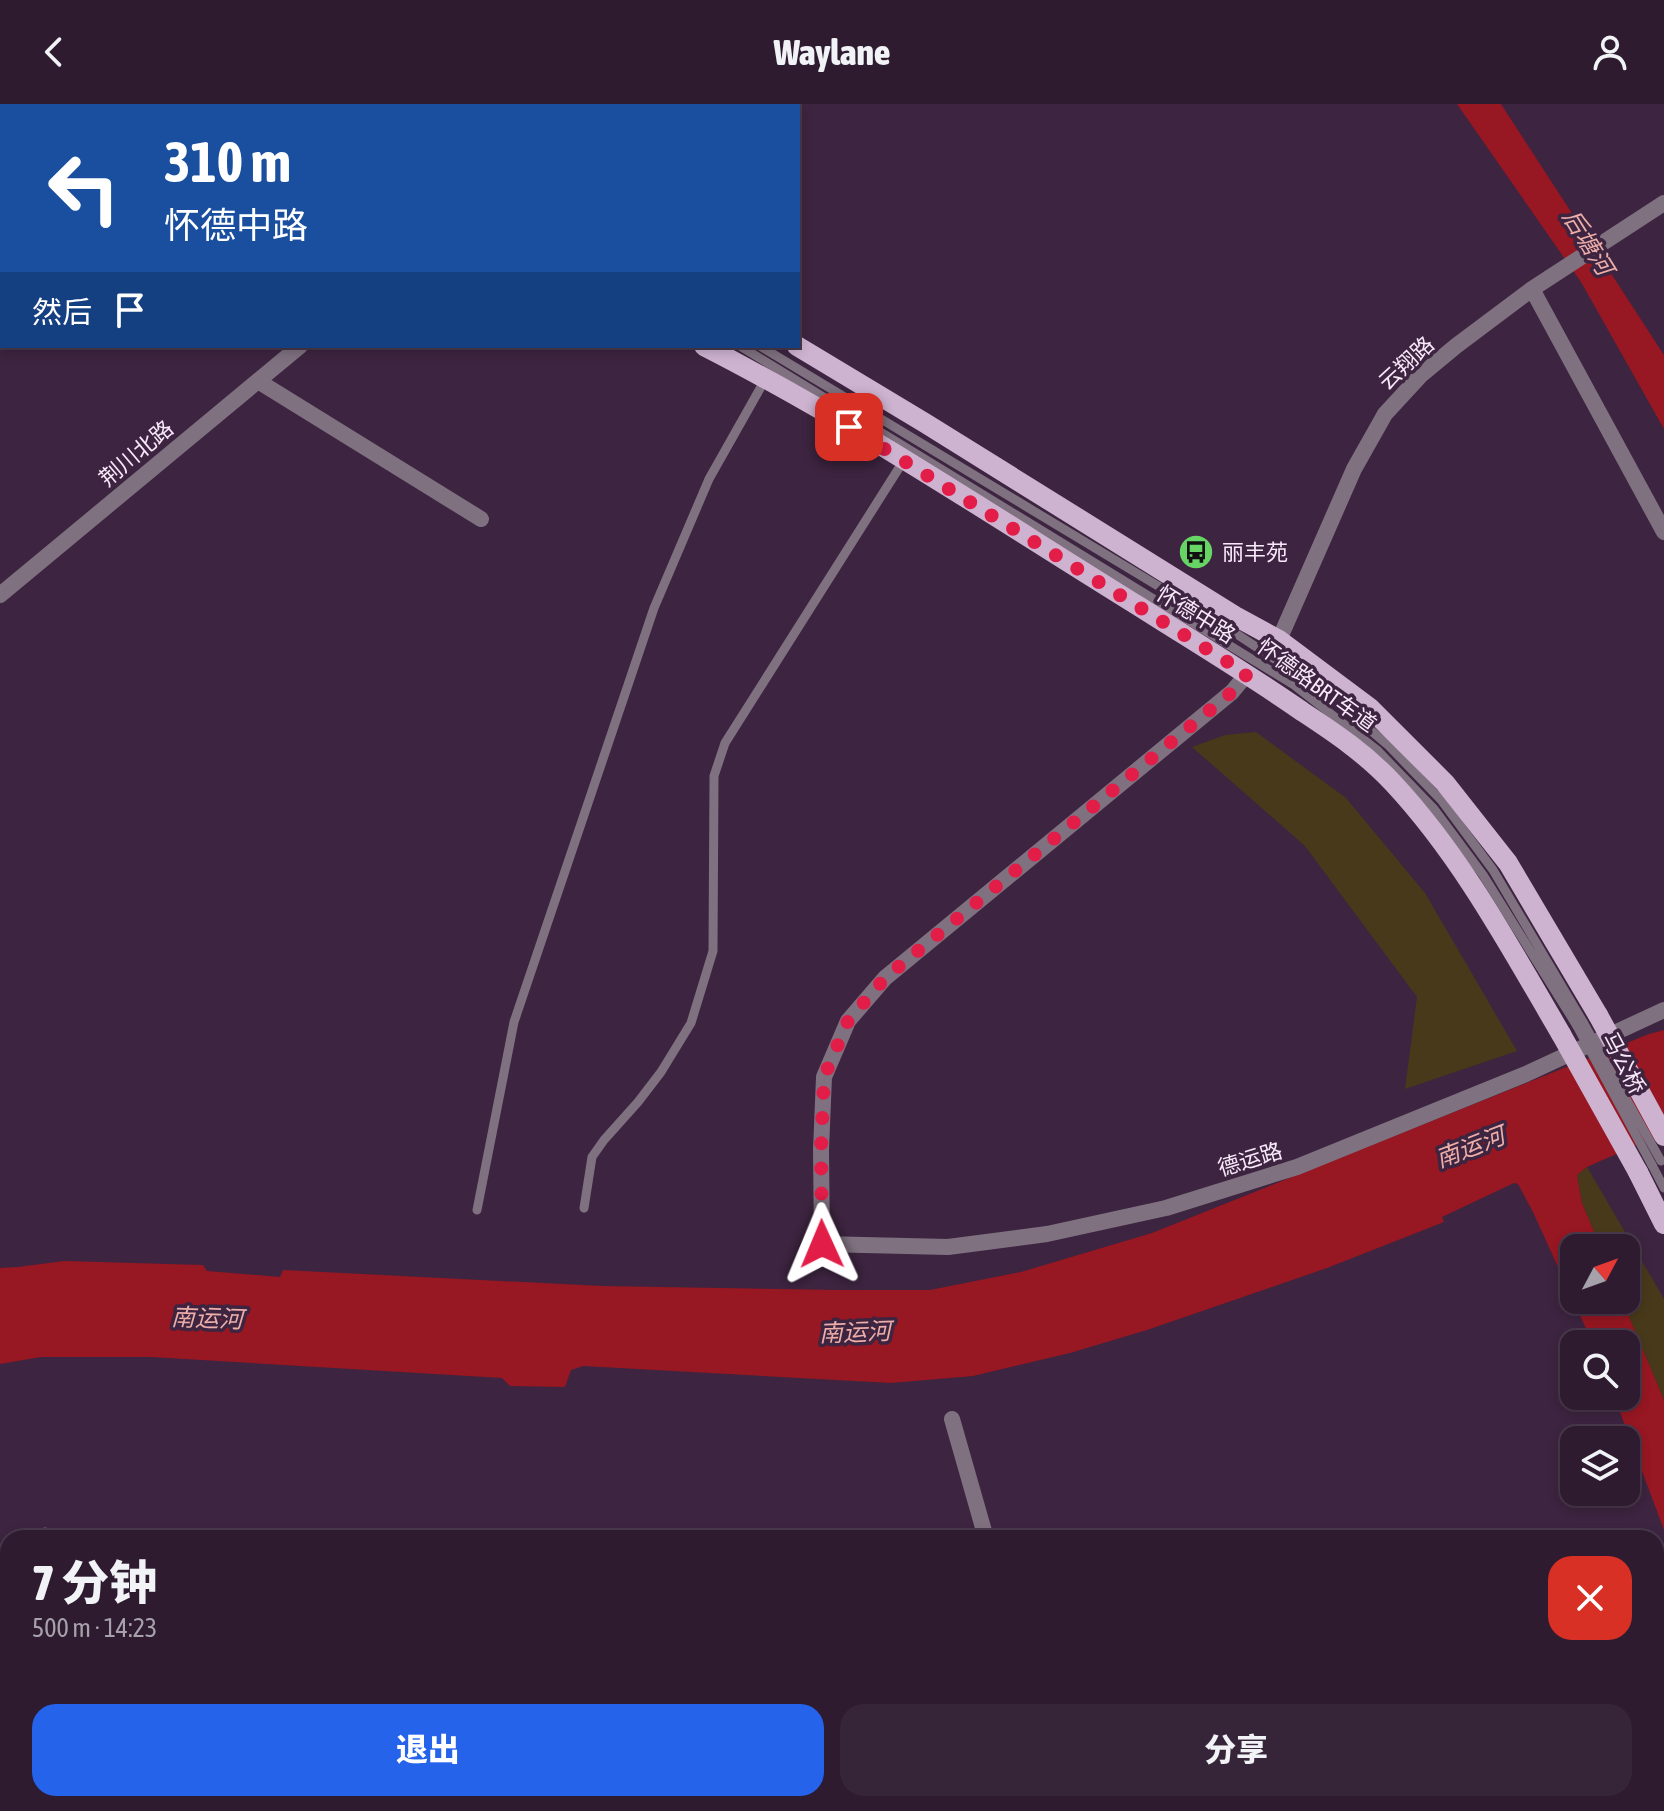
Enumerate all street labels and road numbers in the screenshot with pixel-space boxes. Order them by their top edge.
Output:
street label: 云翔路 [1373,331,1439,395]
street label: 荆川北路 [94,415,178,491]
street label: 怀德中路 [1152,580,1240,648]
street label: 怀德路BRT车道 [1252,633,1382,737]
street label: 马公桥 [1597,1028,1651,1098]
street label: 德运路 [1215,1137,1285,1181]

